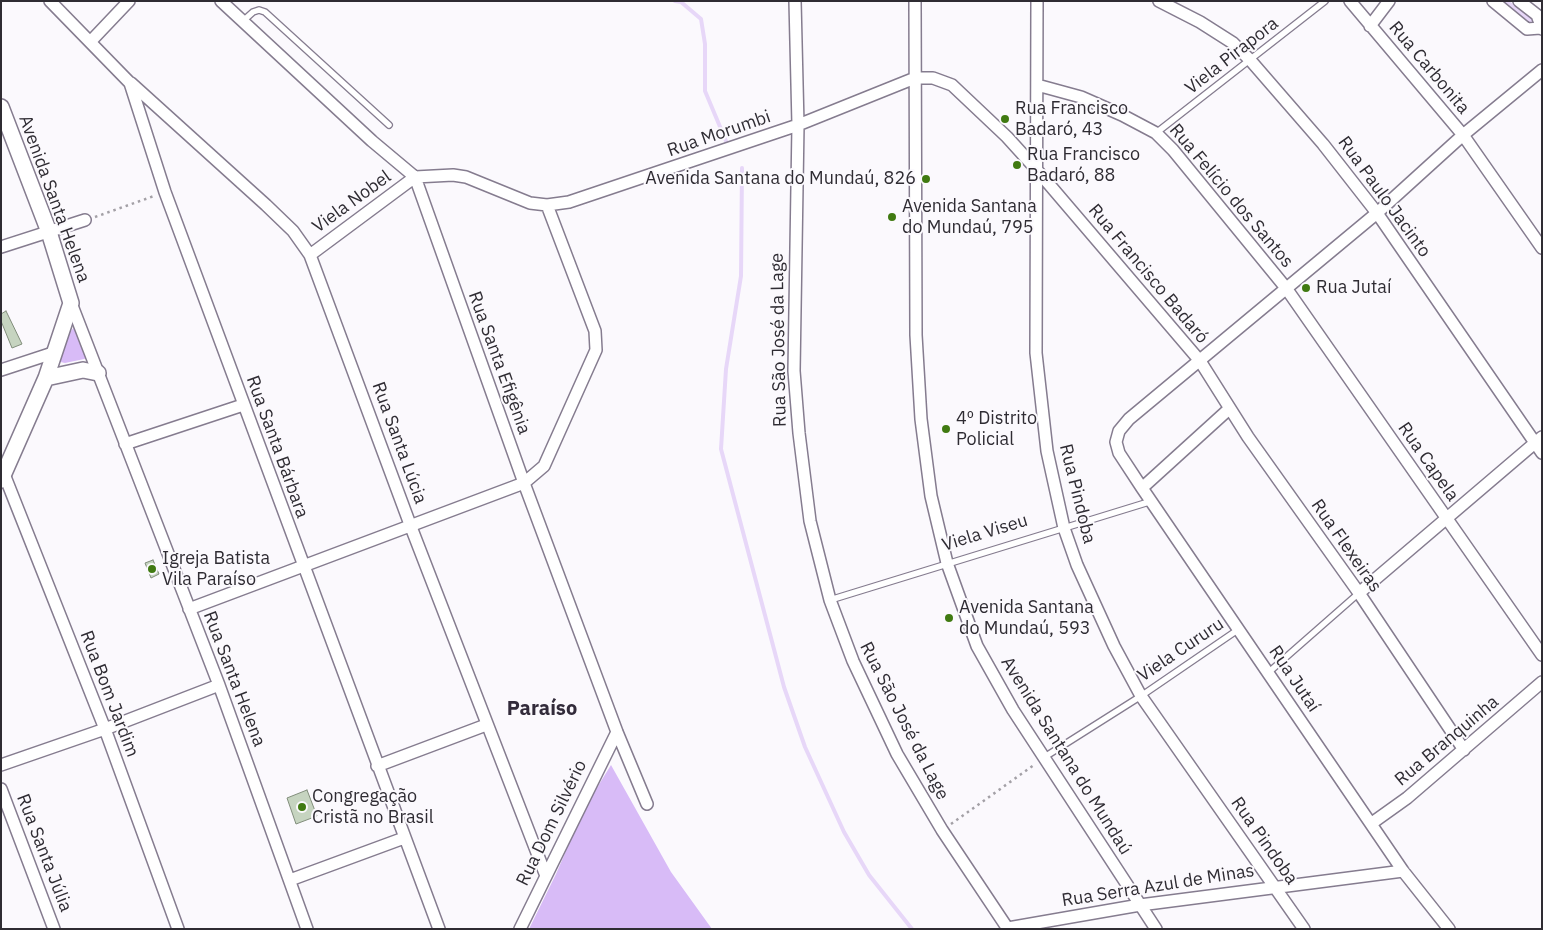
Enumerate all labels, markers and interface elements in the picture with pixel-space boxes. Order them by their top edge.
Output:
street label: Viela Pirapora [1181,13,1283,99]
street label: Rua Carbonita [1384,17,1474,119]
place label: Rua Francisco Badaró, 43 [1015,98,1128,140]
street label: Rua Morumbi [665,106,773,162]
street label: Avenida Santa Helena [14,112,94,286]
marker: Rua Francisco Badaró, 43 [999,113,1011,125]
street label: Rua Felício dos Santos [1164,120,1298,272]
street label: Rua Paulo Jacinto [1333,132,1435,262]
place label: Rua Francisco Badaró, 88 [1027,144,1140,186]
marker: Rua Francisco Badaró, 88 [1011,159,1023,171]
street label: Viela Nobel [308,166,396,238]
place label: Avenida Santana do Mundaú, 826 [645,168,916,190]
marker: Avenida Santana do Mundaú, 826 [920,173,932,185]
place label: Avenida Santana do Mundaú, 795 [902,196,1037,238]
street label: Rua Francisco Badaró [1083,200,1213,348]
marker: Avenida Santana do Mundaú, 795 [886,211,898,223]
street label: Rua São José da Lage [767,253,791,427]
place label: Rua Jutaí [1316,277,1391,299]
marker: Rua Jutaí [1300,282,1312,294]
street label: Rua Santa Efigênia [463,289,535,437]
street label: Rua Santa Bárbara [241,373,313,521]
street label: Rua Santa Lúcia [367,379,431,507]
place label: 4º Distrito Policial [956,408,1037,450]
street label: Rua Capela [1393,418,1463,506]
marker: 4º Distrito Policial [940,423,952,435]
street label: Rua Pindoba [1054,442,1100,546]
street label: Rua Flexeiras [1306,495,1386,597]
street label: Viela Viseu [940,510,1030,556]
place label: Igreja Batista Vila Paraíso [162,548,270,590]
marker: Igreja Batista Vila Paraíso [146,563,158,575]
place label: Avenida Santana do Mundaú, 593 [959,597,1094,640]
street label: Rua Santa Helena [198,608,270,750]
marker: Avenida Santana do Mundaú, 593 [943,612,955,624]
street label: Viela Cururu [1134,613,1228,687]
street label: Rua Bom Jardim [75,628,143,760]
street label: Rua São José da Lage [855,638,953,804]
street label: Rua Jutaí [1264,642,1324,716]
street label: Avenida Santana do Mundaú [996,653,1136,859]
street label: Rua Branquinha [1391,691,1503,791]
district label: Paraíso [507,697,577,721]
street label: Rua Dom Silvério [512,757,592,889]
place label: Congregação Cristã no Brasil [312,786,434,829]
street label: Rua Santa Júlia [12,791,76,915]
street label: Rua Pindoba [1226,793,1302,889]
marker: Congregação Cristã no Brasil [296,801,308,813]
street label: Rua Serra Azul de Minas [1060,860,1256,912]

